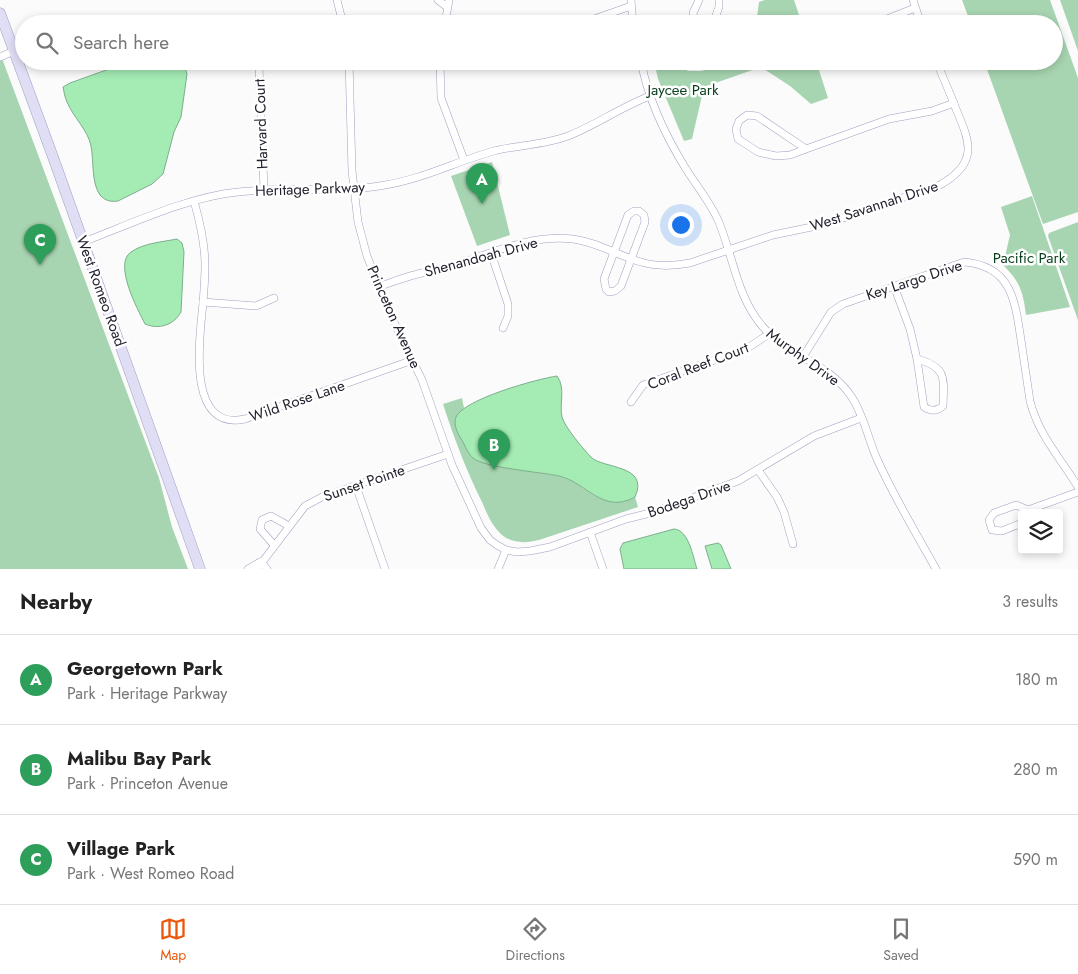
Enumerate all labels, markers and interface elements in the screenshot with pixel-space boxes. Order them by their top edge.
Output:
search box [15,15,1063,70]
icon: search [33,29,61,57]
text: Search here [73,29,169,56]
street label: Harvard Court [248,78,274,170]
park label: Jaycee Park [646,79,719,101]
pin: A [466,163,498,204]
street label: West Savannah Drive [807,175,941,237]
street label: Heritage Parkway [255,176,366,202]
your location [668,212,694,238]
pin: C [24,224,56,265]
street label: Shenandoah Drive [422,231,540,283]
street label: West Romeo Road [71,232,131,350]
park label: Pacific Park [993,247,1066,269]
street label: Key Largo Drive [863,254,965,306]
street label: Princeton Avenue [361,262,427,372]
street label: Murphy Drive [762,323,844,391]
street label: Coral Reef Court [644,337,752,395]
street label: Wild Rose Lane [246,374,348,428]
pin: B [478,429,510,470]
street label: Sunset Pointe [320,459,408,507]
street label: Bodega Drive [645,474,734,523]
map controls [1018,509,1063,554]
button: layers [1018,509,1063,554]
text: Nearby [20,587,92,617]
text: 3 results [1002,590,1058,613]
text: Georgetown Park [67,655,223,682]
text: A [30,668,42,691]
text: 180 m [1015,668,1058,691]
text: Park · Heritage Parkway [67,682,227,705]
text: Malibu Bay Park [67,745,212,772]
text: B [31,758,41,781]
text: 280 m [1013,758,1058,781]
text: Park · Princeton Avenue [67,772,228,795]
text: Village Park [67,835,175,862]
text: C [30,848,42,871]
text: 590 m [1013,848,1058,871]
text: Park · West Romeo Road [67,862,234,885]
tab: Map [159,915,187,965]
tab: Directions [506,915,565,965]
tab: Saved [883,915,919,965]

